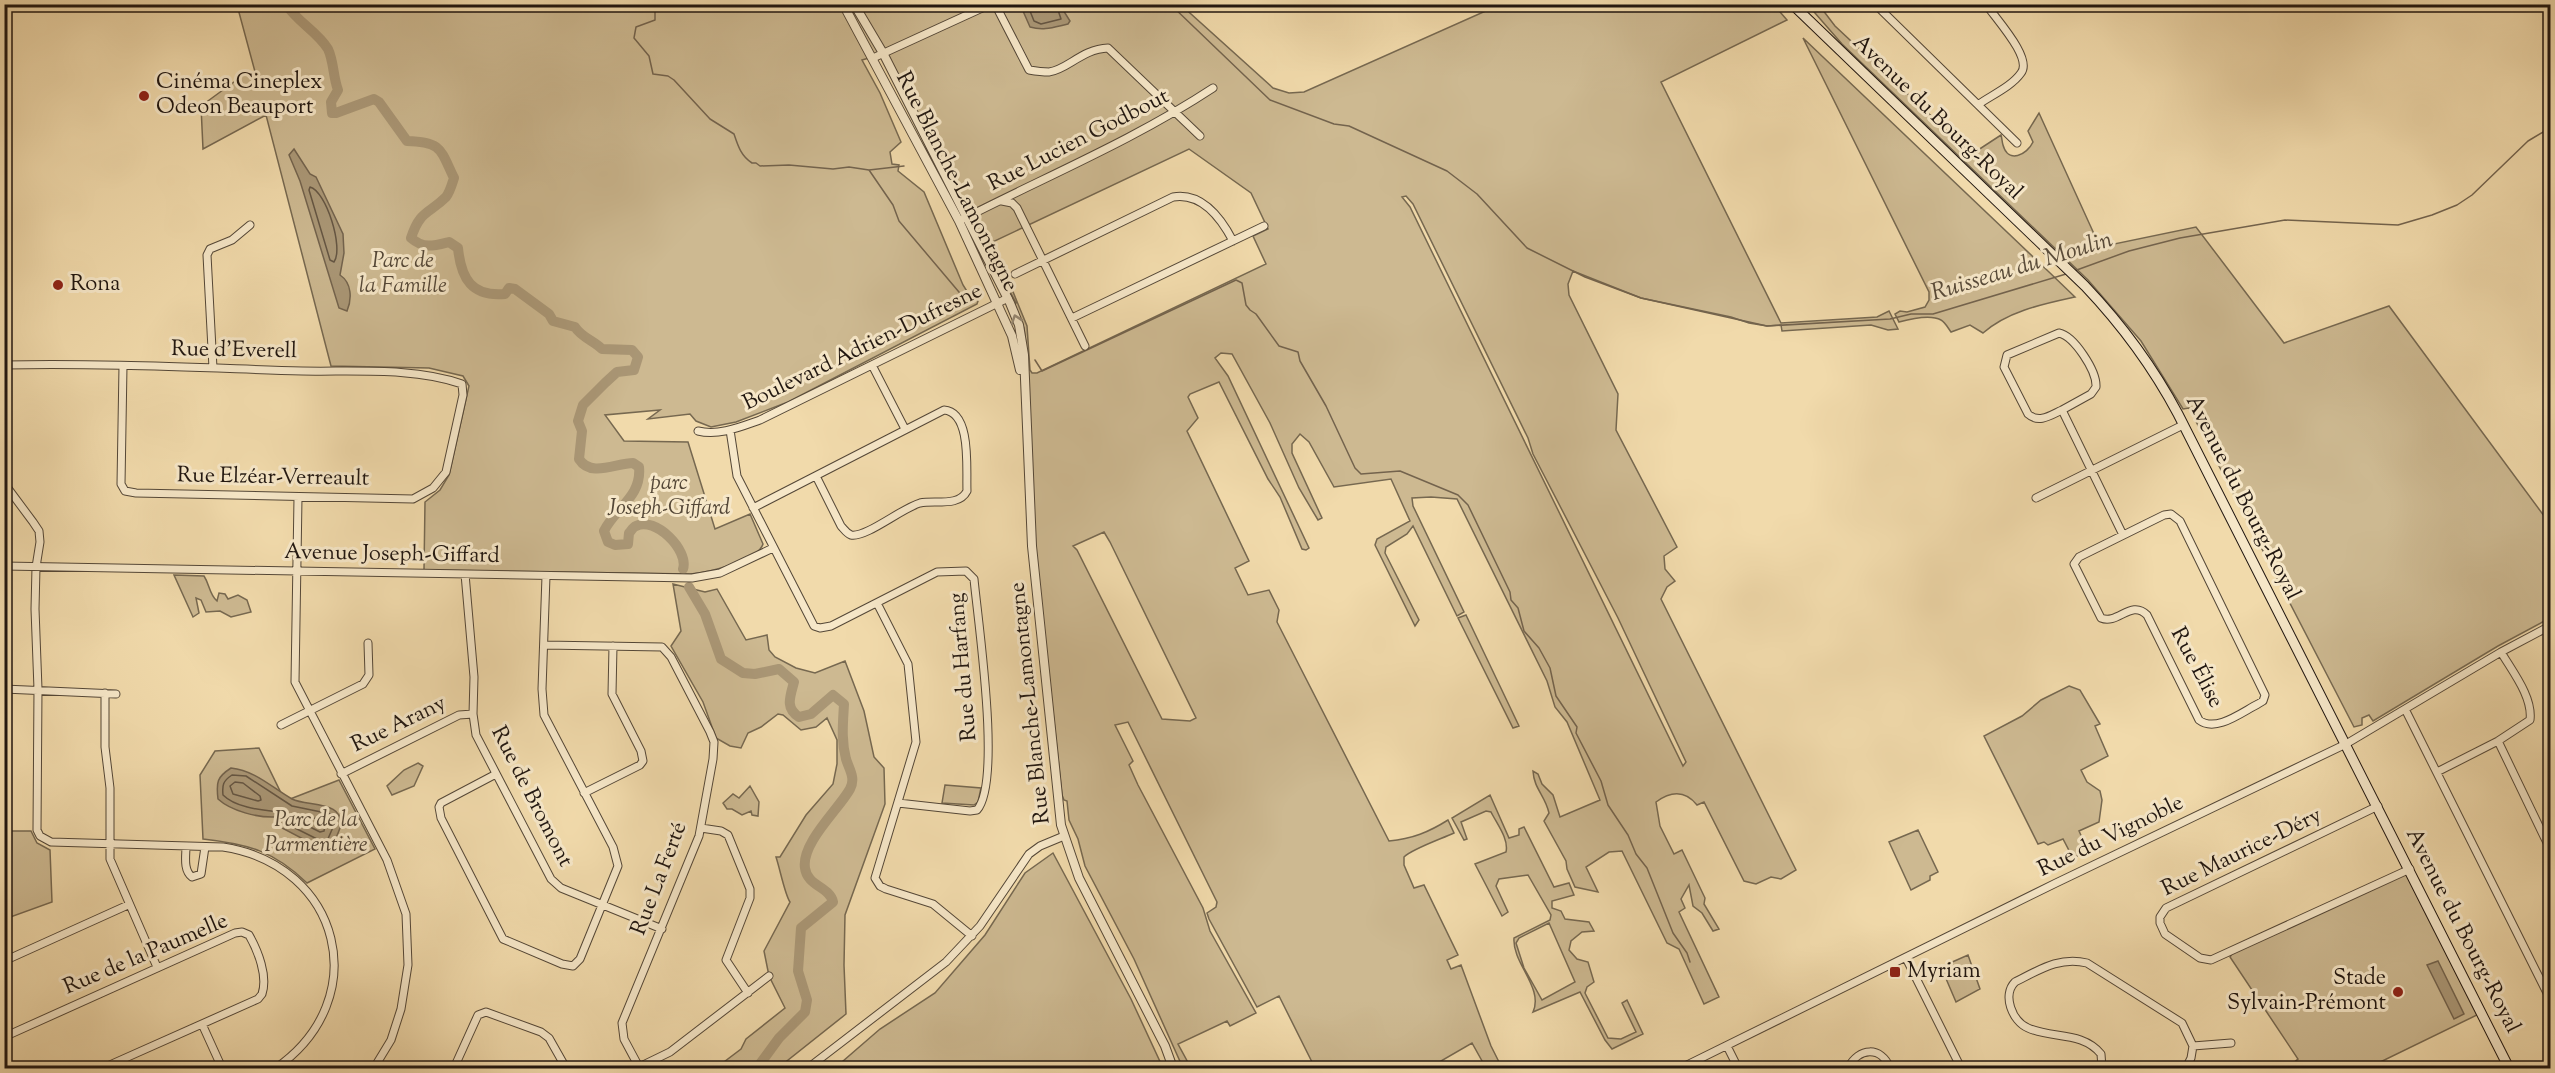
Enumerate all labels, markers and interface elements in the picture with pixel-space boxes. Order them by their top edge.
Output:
street label: Avenue du Bourg-Royal [1844,28,2030,208]
street label: Rue Blanche-Lamontagne [887,66,1025,298]
place label: Cinéma Cineplex Odeon Beauport [156,67,322,124]
street label: Rue Lucien Godbout [983,81,1176,201]
marker: Cinéma Cineplex Odeon Beauport [137,89,151,103]
water label: Ruisseau du Moulin [1927,223,2117,311]
park label: Parc de la Famille [359,246,447,303]
place label: Rona [70,269,120,301]
street label: Boulevard Adrien-Dufresne [738,276,988,420]
marker: Rona [51,278,65,292]
one-way arrow [1011,314,1024,324]
street label: Rue d'Everell [171,334,297,368]
street label: Avenue du Bourg-Royal [2176,390,2308,606]
street label: Rue Elzéar-Verreault [177,460,370,496]
park label: parc Joseph-Giffard [607,468,730,525]
street label: Avenue Joseph-Giffard [284,537,500,573]
street label: Rue Blanche-Lamontagne [1002,580,1060,826]
street label: Rue du Harfang [942,591,986,743]
street label: Rue Élise [2161,621,2232,714]
street label: Rue Arany [346,688,452,762]
street label: Rue de Bromont [482,721,581,873]
street label: Rue du Vignoble [2033,788,2189,886]
street label: Rue Maurice-Déry [2157,800,2327,906]
park label: Parc de la Parmentière [264,805,368,862]
street label: Rue La Ferté [624,818,696,940]
street label: Avenue du Bourg-Royal [2396,823,2528,1039]
street label: Rue de la Paumelle [59,906,233,1004]
place label: Myriam [1907,956,1981,988]
place label: Stade Sylvain-Prémont [2227,963,2386,1020]
marker: Myriam [1888,965,1902,979]
marker: Stade Sylvain-Prémont [2391,985,2405,999]

